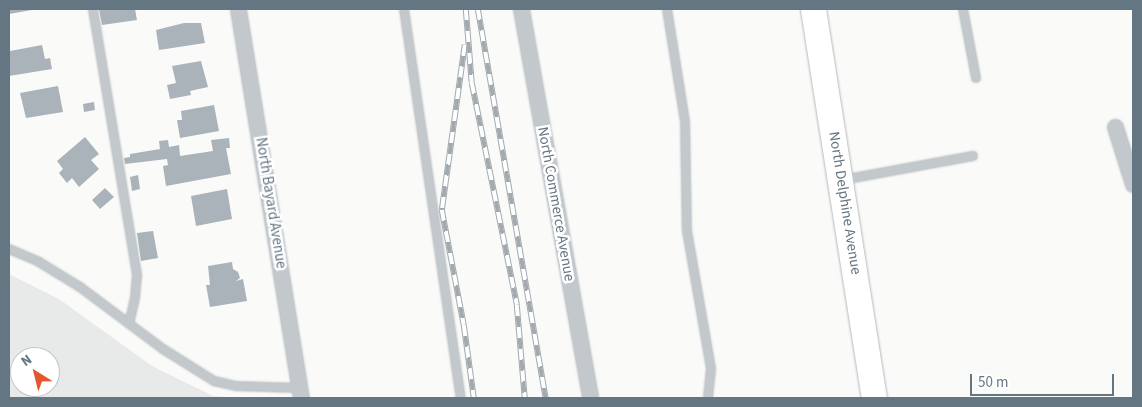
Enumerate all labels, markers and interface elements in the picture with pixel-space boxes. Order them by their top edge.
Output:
street label: North Commerce Avenue [534,125,578,283]
street label: North Delphine Avenue [825,130,865,276]
street label: North Bayard Avenue [252,136,290,270]
north arrow [10,347,60,397]
text: N [17,350,36,372]
scale bar [972,364,1116,396]
text: 50 m [978,372,1008,393]

